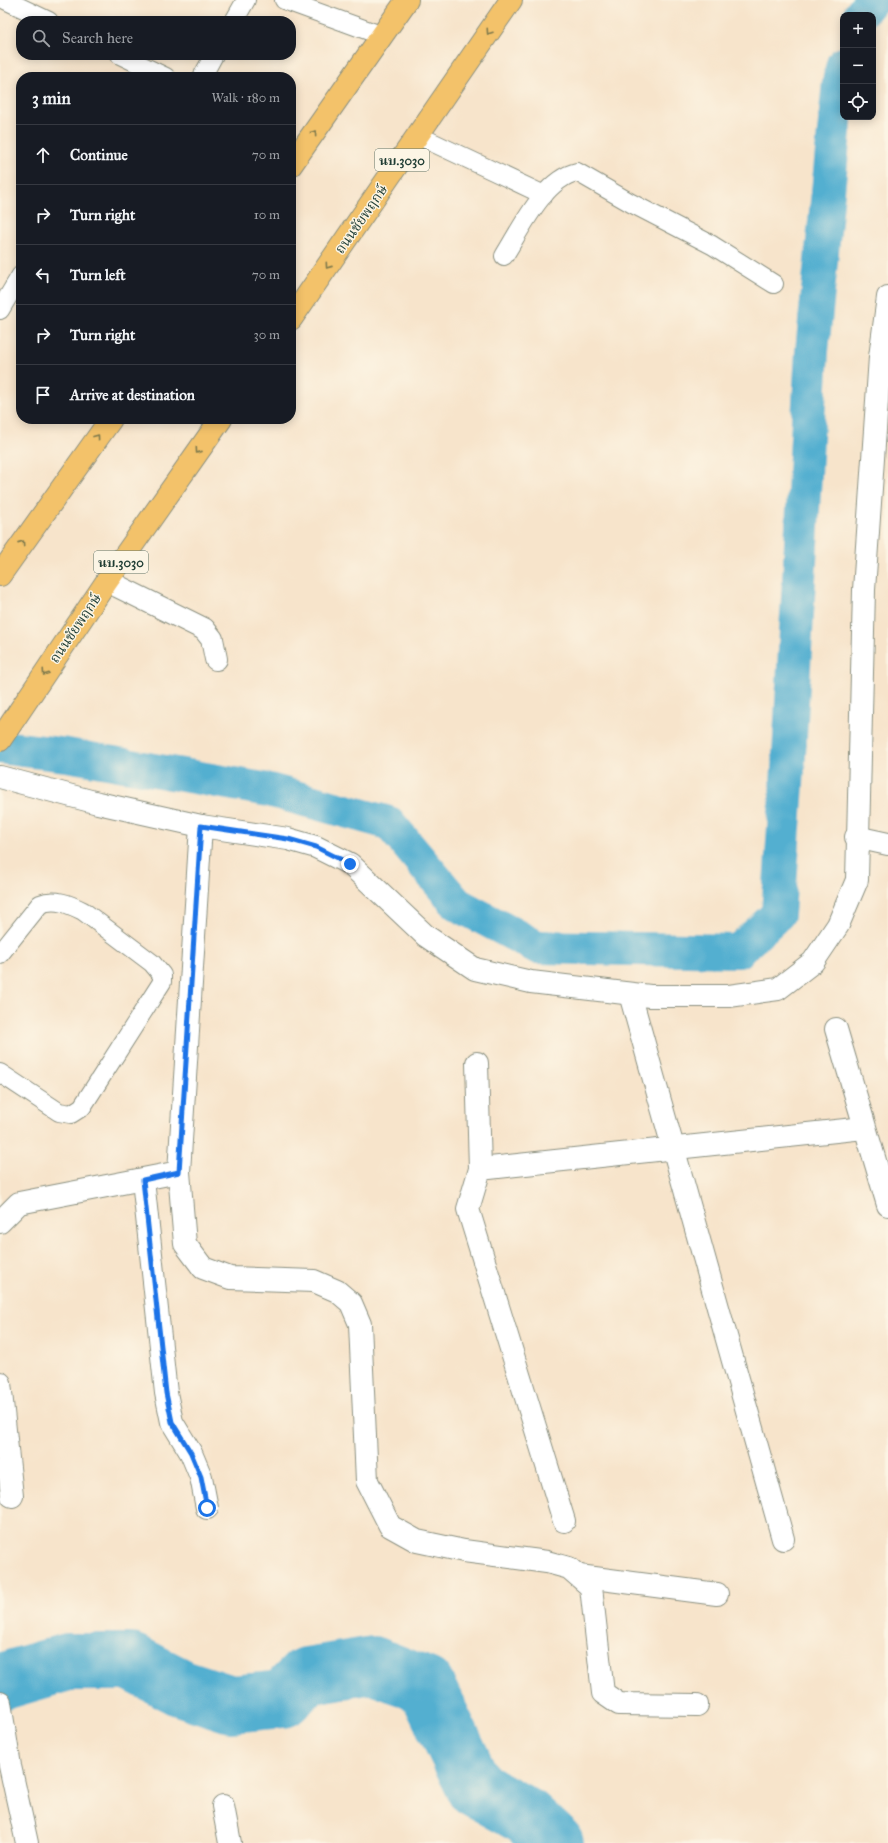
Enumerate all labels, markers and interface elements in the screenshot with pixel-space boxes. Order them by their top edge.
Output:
map controls [840,12,876,120]
button: + [840,12,876,48]
search box [16,16,296,60]
icon: search [30,27,52,49]
one-way arrow [486,28,494,35]
text: Search here [62,29,133,47]
button: − [840,48,876,84]
button: locate [840,84,876,120]
text: 3 min [32,88,71,109]
text: Walk · 180 m [211,90,280,106]
one-way arrow [309,130,317,137]
icon: ahead [32,144,54,166]
text: Continue [70,146,128,164]
text: 70 m [252,147,280,163]
road number: นบ.3030 [375,149,429,171]
street label: ถนนชัยพฤกษ์ [331,181,392,257]
icon: right [32,204,54,226]
text: Turn right [70,206,135,224]
text: 10 m [254,207,280,223]
one-way arrow [325,262,333,269]
icon: left [32,264,54,286]
text: Turn left [70,266,126,284]
text: 70 m [252,267,280,283]
icon: right [32,324,54,346]
text: Turn right [70,326,135,344]
text: 30 m [254,327,280,343]
icon: arrive [32,384,54,406]
text: Arrive at destination [70,386,195,404]
one-way arrow [93,435,100,442]
one-way arrow [195,447,203,454]
one-way arrow [17,540,25,547]
road number: นบ.3030 [94,551,148,573]
street label: ถนนชัยพฤกษ์ [45,589,105,666]
one-way arrow [42,669,50,676]
route end [341,855,359,873]
route start [198,1499,216,1517]

